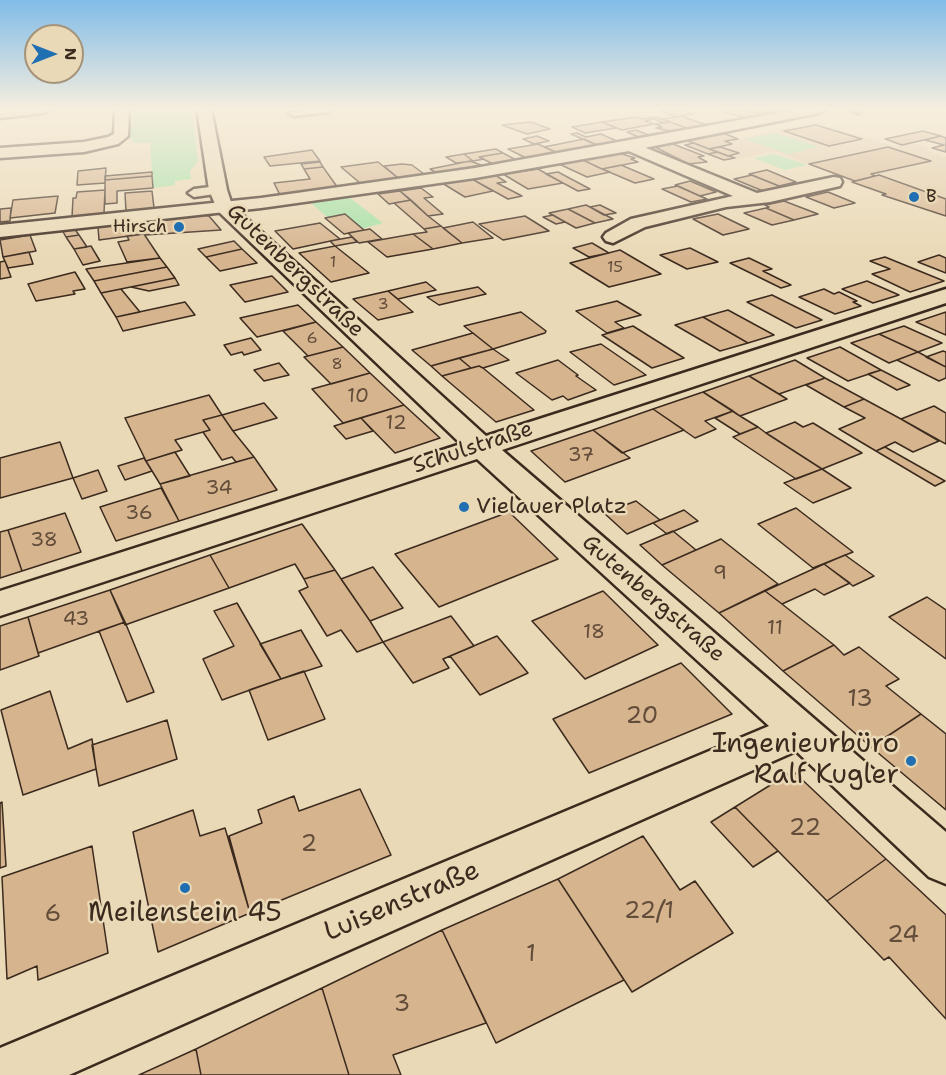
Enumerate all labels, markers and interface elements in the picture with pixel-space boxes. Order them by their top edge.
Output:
north arrow [24,24,84,84]
text: N [60,48,81,60]
place label: B [926,186,937,208]
marker: B [907,190,921,204]
street label: Gutenbergstraße [221,199,369,343]
place label: Hirsch [113,216,167,238]
marker: Hirsch [172,220,186,234]
house number: 1 [330,253,336,273]
house number: 15 [607,258,623,278]
house number: 3 [377,295,389,315]
house number: 6 [306,329,318,349]
house number: 8 [331,355,343,375]
house number: 10 [347,385,369,409]
house number: 12 [385,412,407,436]
street label: Schulstraße [410,416,536,480]
house number: 37 [568,444,594,468]
house number: 34 [205,477,233,501]
place label: Vielauer Platz [476,494,627,520]
marker: Vielauer Platz [457,500,471,514]
house number: 36 [125,502,153,526]
house number: 38 [30,529,58,553]
street label: Gutenbergstraße [576,530,730,668]
house number: 9 [713,562,727,586]
house number: 43 [63,608,89,632]
house number: 11 [767,617,783,641]
house number: 18 [583,621,605,645]
house number: 13 [847,686,873,714]
house number: 20 [626,703,658,731]
place label: Ingenieurbüro Ralf Kugler [712,729,899,792]
marker: Ingenieurbüro Ralf Kugler [904,754,918,768]
house number: 22 [789,815,821,843]
house number: 2 [301,831,317,859]
street label: Luisenstraße [319,855,485,949]
marker: Meilenstein 45 [178,881,192,895]
place label: Meilenstein 45 [88,898,282,930]
house number: 22/1 [624,898,674,926]
house number: 6 [45,901,61,929]
house number: 24 [887,922,919,950]
house number: 1 [526,941,536,969]
house number: 3 [394,991,410,1019]

